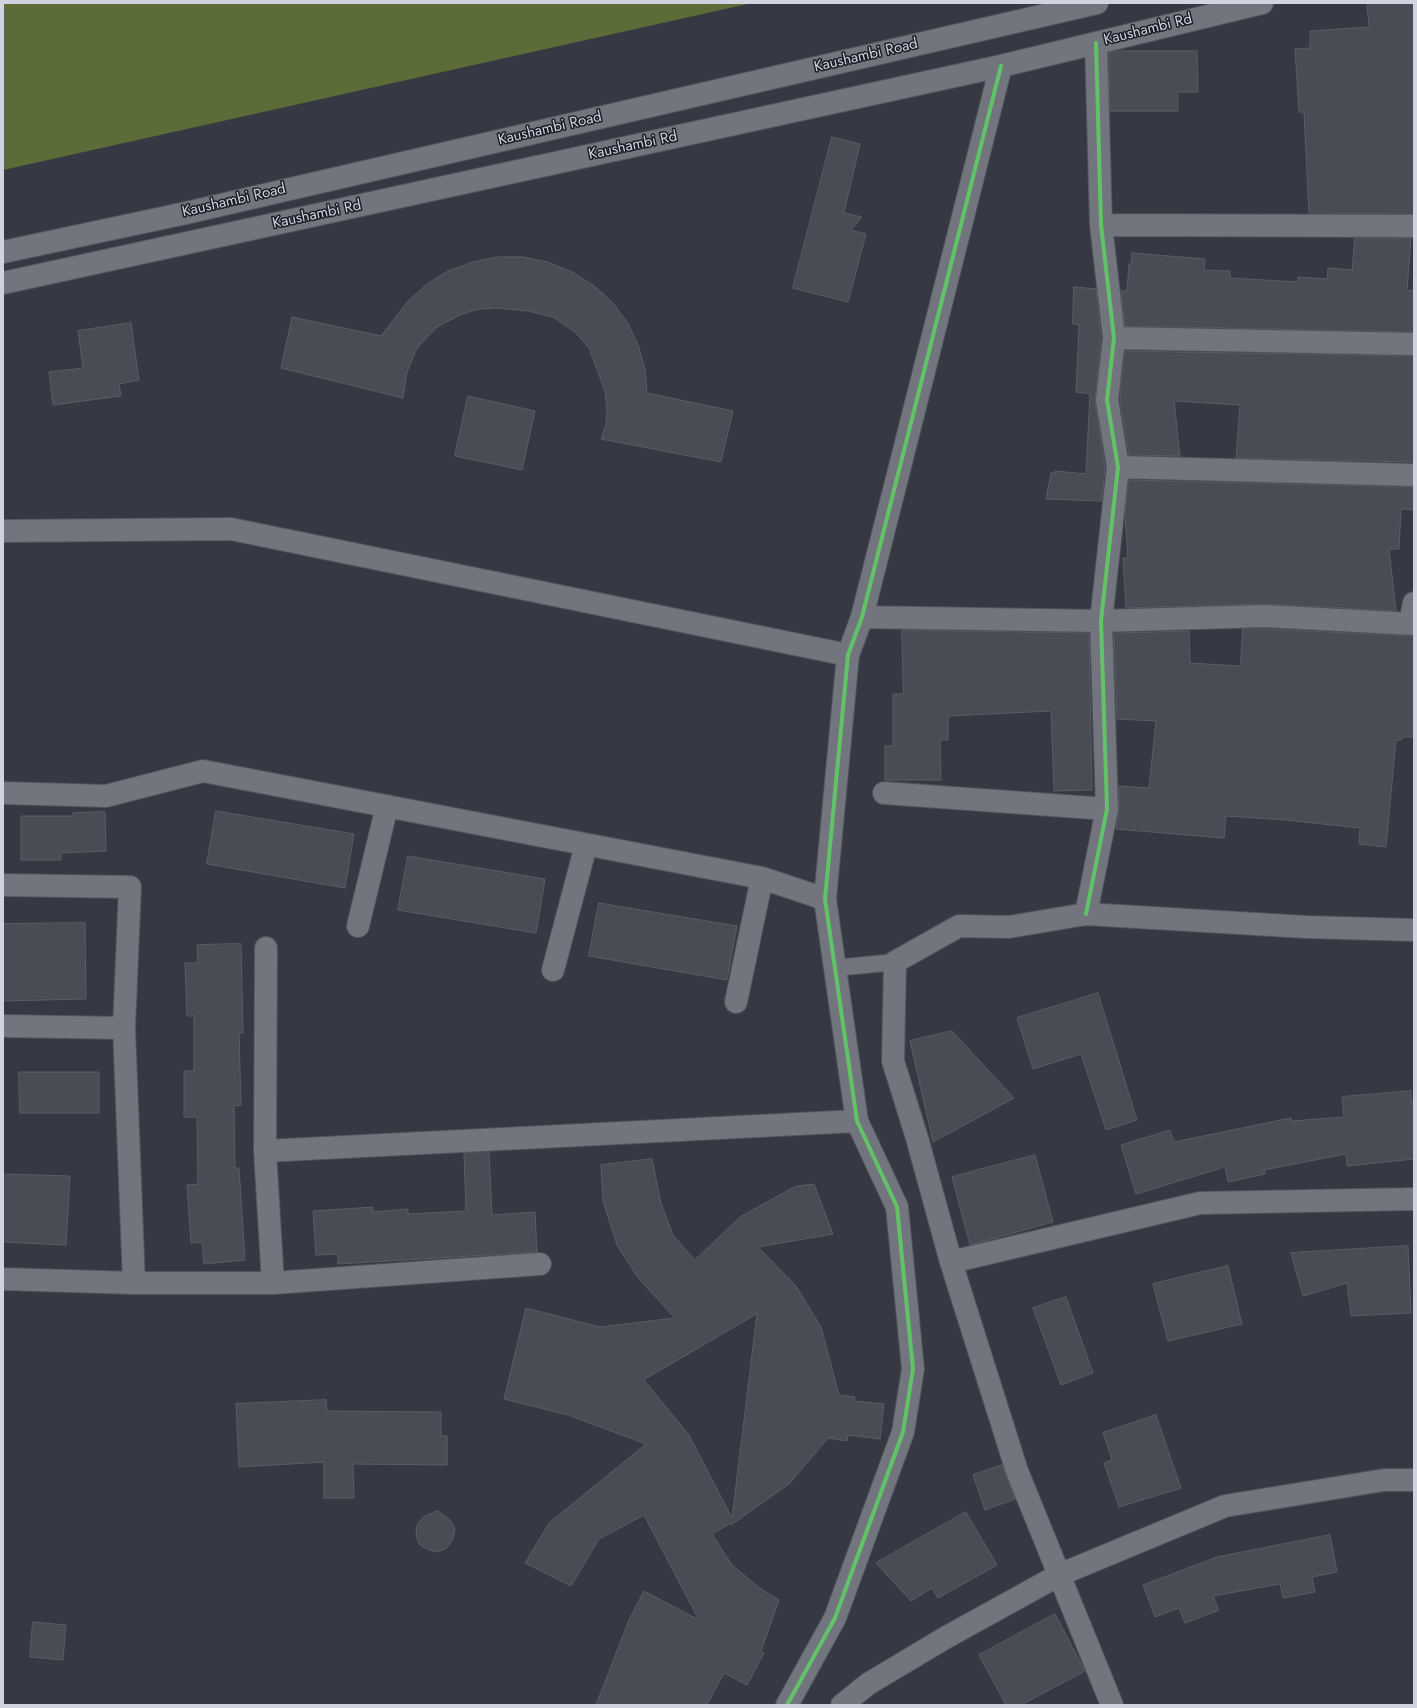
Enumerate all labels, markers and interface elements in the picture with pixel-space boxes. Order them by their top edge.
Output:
street label: Kaushambi Rd [1102,10,1194,50]
street label: Kaushambi Road [812,35,920,77]
street label: Kaushambi Road [496,108,604,150]
street label: Kaushambi Rd [587,128,679,164]
street label: Kaushambi Road [180,180,288,222]
street label: Kaushambi Rd [271,197,363,233]

